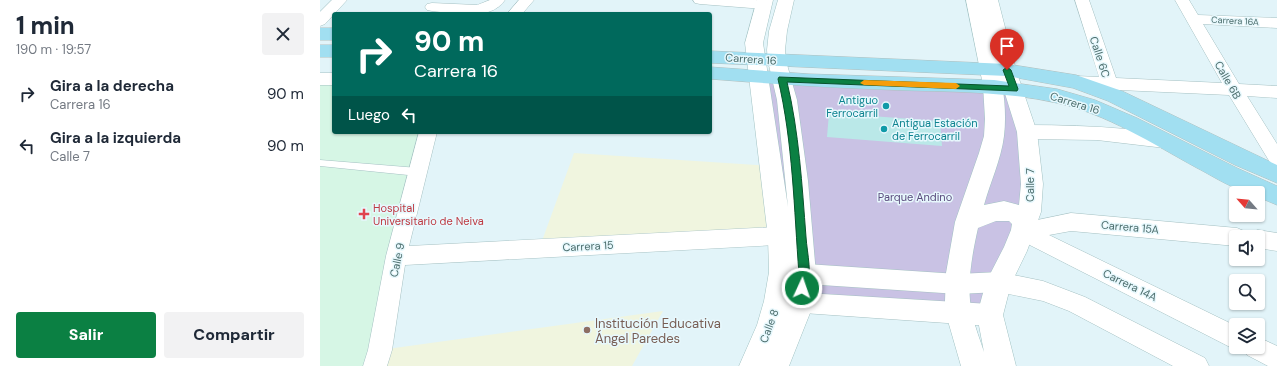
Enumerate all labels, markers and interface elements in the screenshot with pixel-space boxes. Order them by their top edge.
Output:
text: 1 min [16,10,75,41]
button: close [262,13,304,55]
street label: Carrera 16A [1211,14,1259,28]
text: 90 m [414,23,484,60]
icon: right [348,28,400,80]
pin [990,29,1024,70]
icon: arrive [996,35,1018,57]
street label: Calle 6C [1087,35,1113,80]
text: 190 m · 19:57 [16,41,91,58]
street label: Carrera 16 [725,50,777,68]
text: Carrera 16 [414,59,498,83]
street label: Calle 6B [1212,59,1245,102]
text: Gira a la derecha [50,76,174,96]
icon: right [16,83,38,105]
text: 90 m [267,84,304,104]
street label: Carrera 16 [1048,89,1102,117]
place label: Antiguo Ferrocarril [826,93,878,120]
text: Carrera 16 [50,96,111,113]
marker: Antiguo Ferrocarril [881,101,891,111]
icon: left [398,104,420,126]
text: Luego [348,105,390,125]
place label: Antigua Estación de Ferrocarril [892,116,977,143]
marker: Antigua Estación de Ferrocarril [879,124,889,134]
text: Gira a la izquierda [50,128,181,148]
icon: left [16,135,38,157]
text: 90 m [267,136,304,156]
text: Calle 7 [50,148,90,165]
street label: Calle 7 [1023,168,1037,202]
north arrow [1229,186,1265,222]
map controls [1229,186,1265,354]
park label: Parque Andino [878,190,952,204]
place label: Hospital Universitario de Neiva [373,201,484,228]
marker: Hospital Universitario de Neiva [358,208,370,220]
street label: Carrera 15A [1100,217,1160,237]
button: sound [1229,230,1265,266]
street label: Carrera 15 [562,238,614,254]
street label: Calle 9 [387,241,407,279]
street label: Carrera 14A [1101,266,1159,304]
position arrow [781,267,823,309]
button: search [1229,274,1265,310]
street label: Calle 8 [756,307,782,345]
button: Salir [16,312,156,358]
button: Compartir [164,312,304,358]
place label: Institución Educativa Ángel Paredes [595,315,721,347]
button: layers [1229,318,1265,354]
marker: Institución Educativa Ángel Paredes [582,325,592,335]

